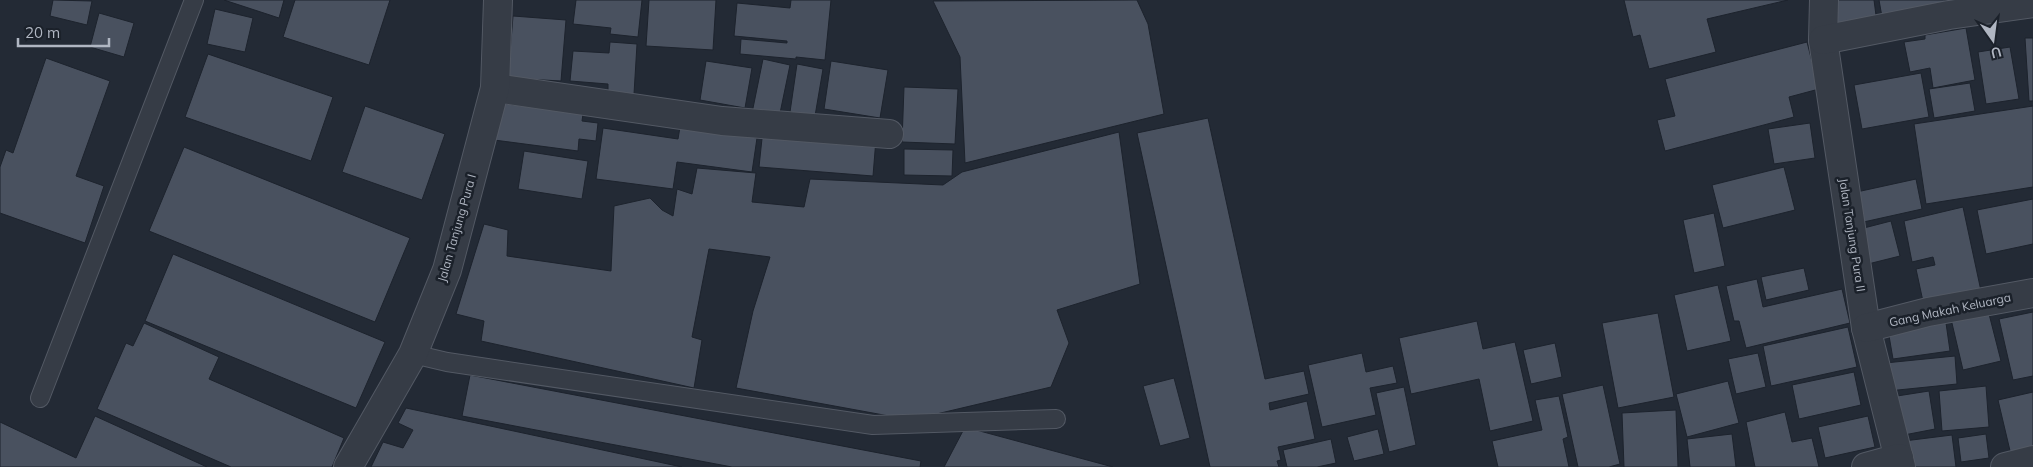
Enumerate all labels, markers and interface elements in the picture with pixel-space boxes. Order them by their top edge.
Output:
scale bar [18,15,109,47]
north arrow [1968,15,2018,65]
text: 20 m [25,23,60,42]
text: U [1989,43,2003,63]
street label: Jalan Tanjung Pura I [434,172,479,284]
street label: Jalan Tanjung Pura II [1836,177,1869,293]
street label: Gang Makah Keluarga [1888,289,2012,330]

